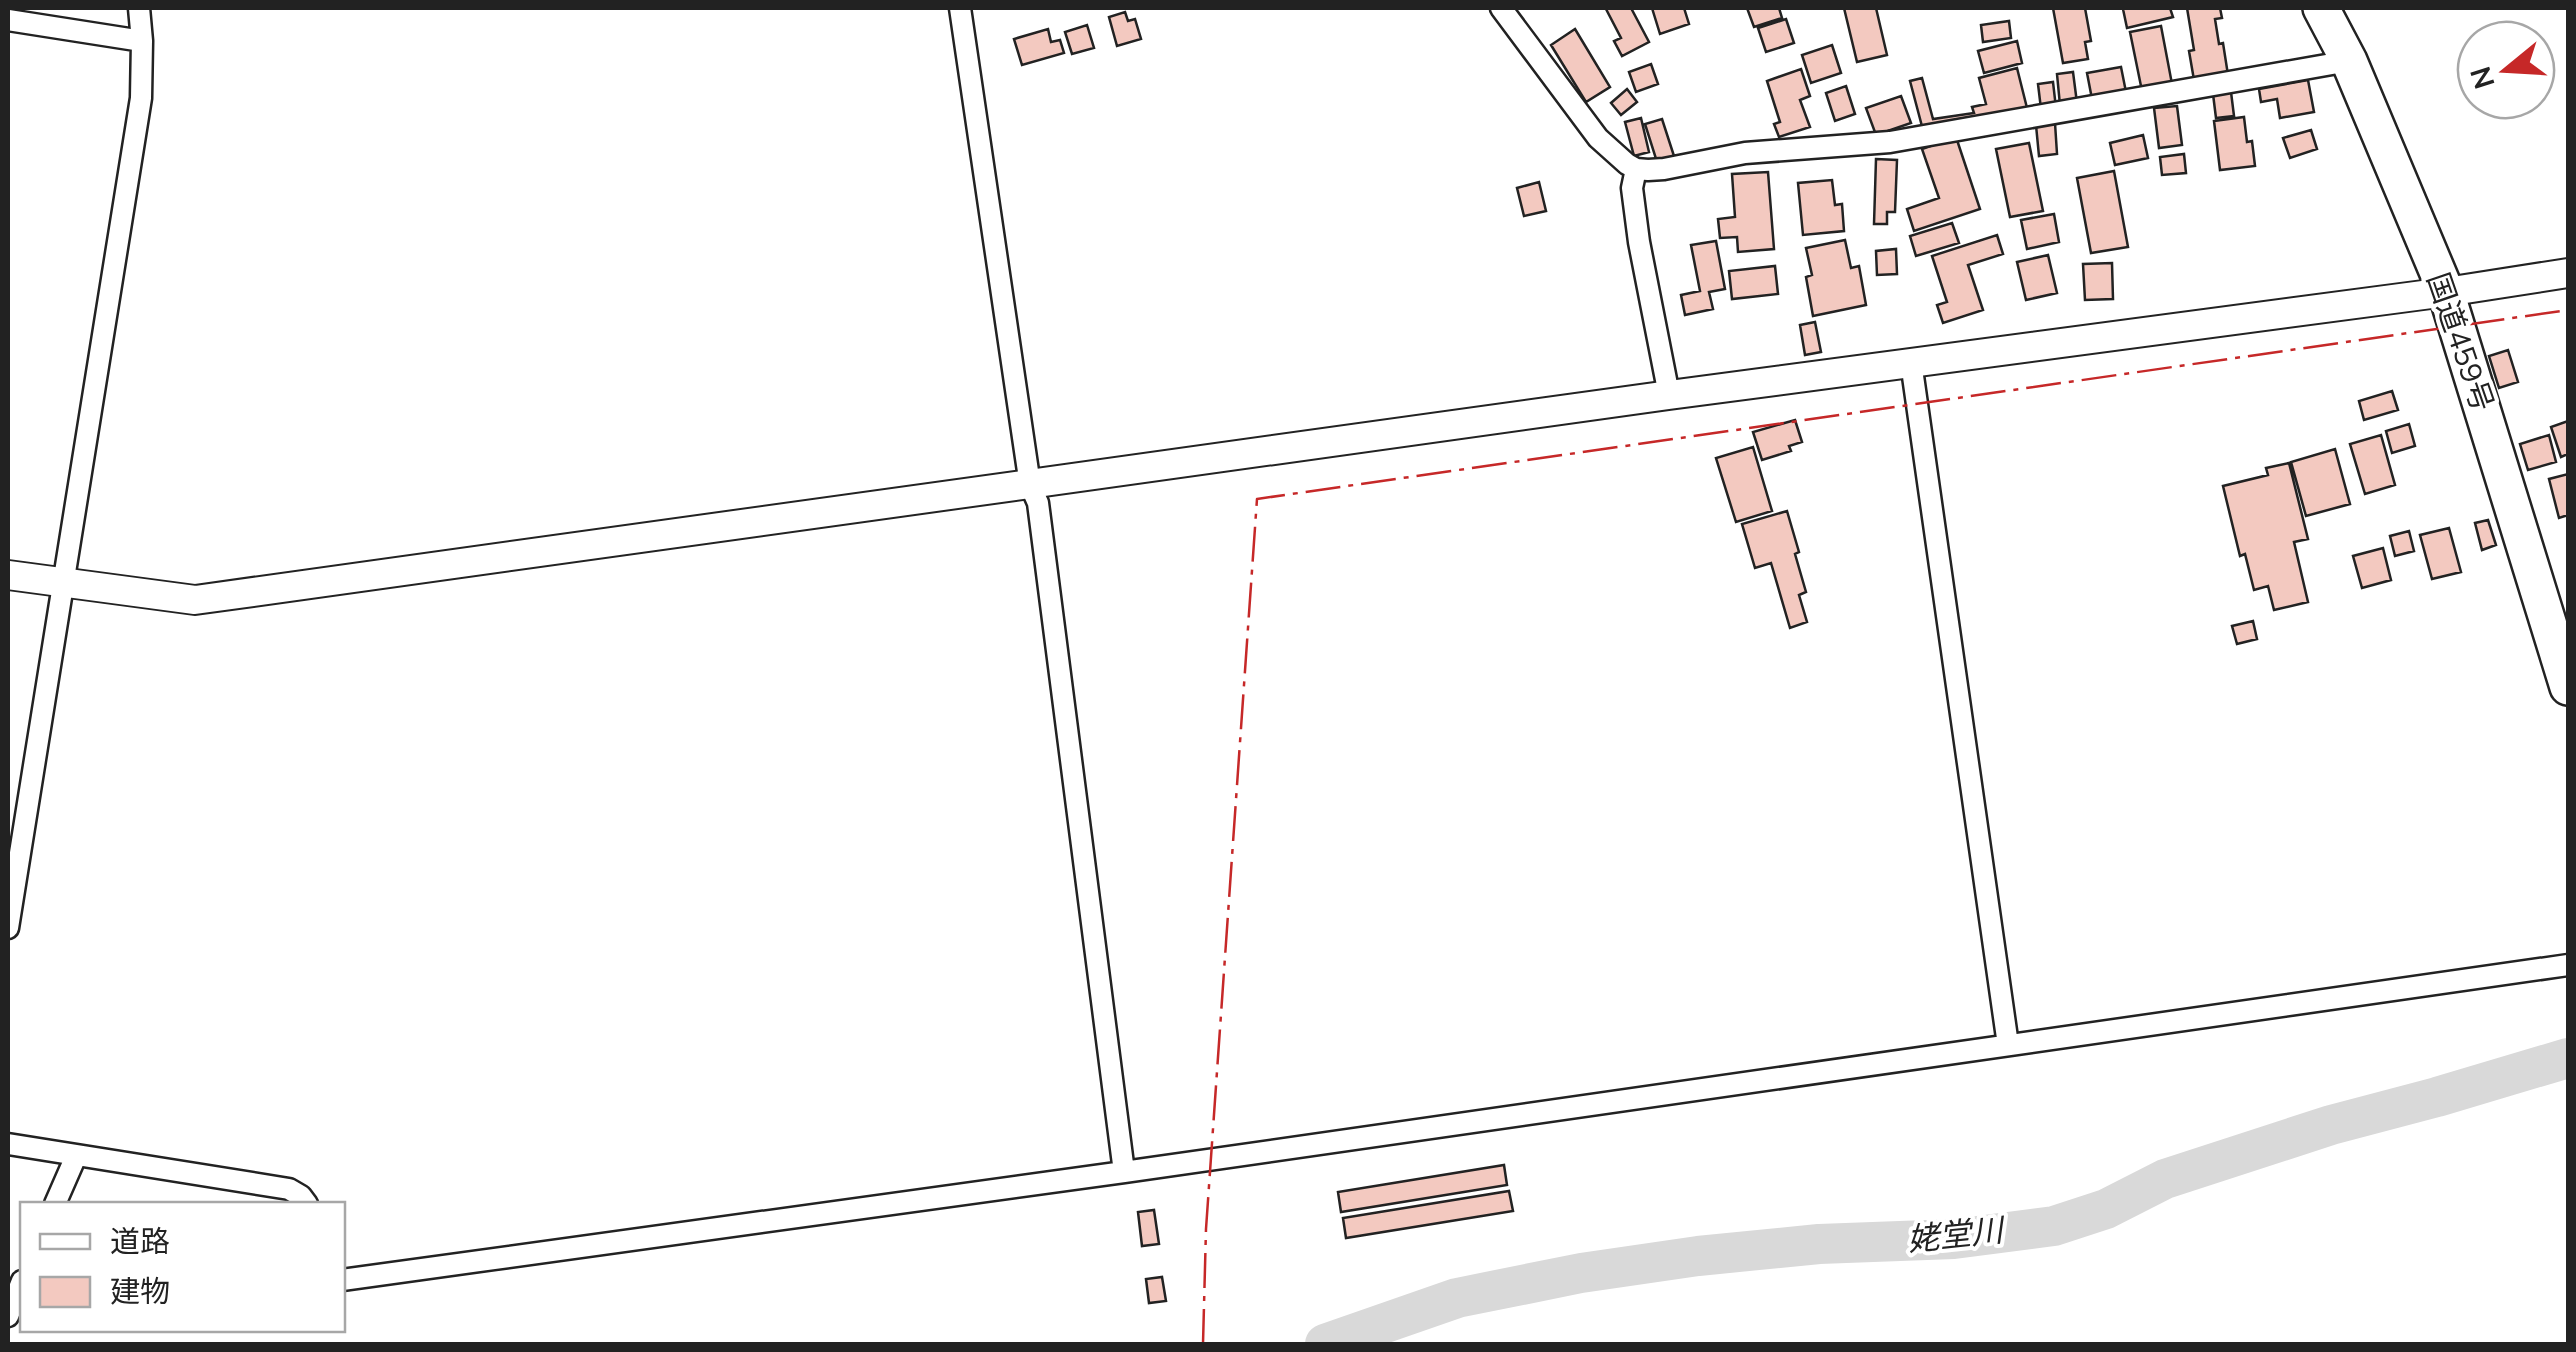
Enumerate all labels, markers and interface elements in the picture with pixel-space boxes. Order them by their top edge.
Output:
north arrow [2456,20,2556,120]
text: N [2462,62,2502,93]
street label: 国道459号 [2420,267,2502,416]
legend [20,1202,345,1332]
water label: 姥堂川 [1905,1209,2008,1259]
text: 道路 [110,1222,170,1260]
text: 建物 [110,1272,170,1310]

